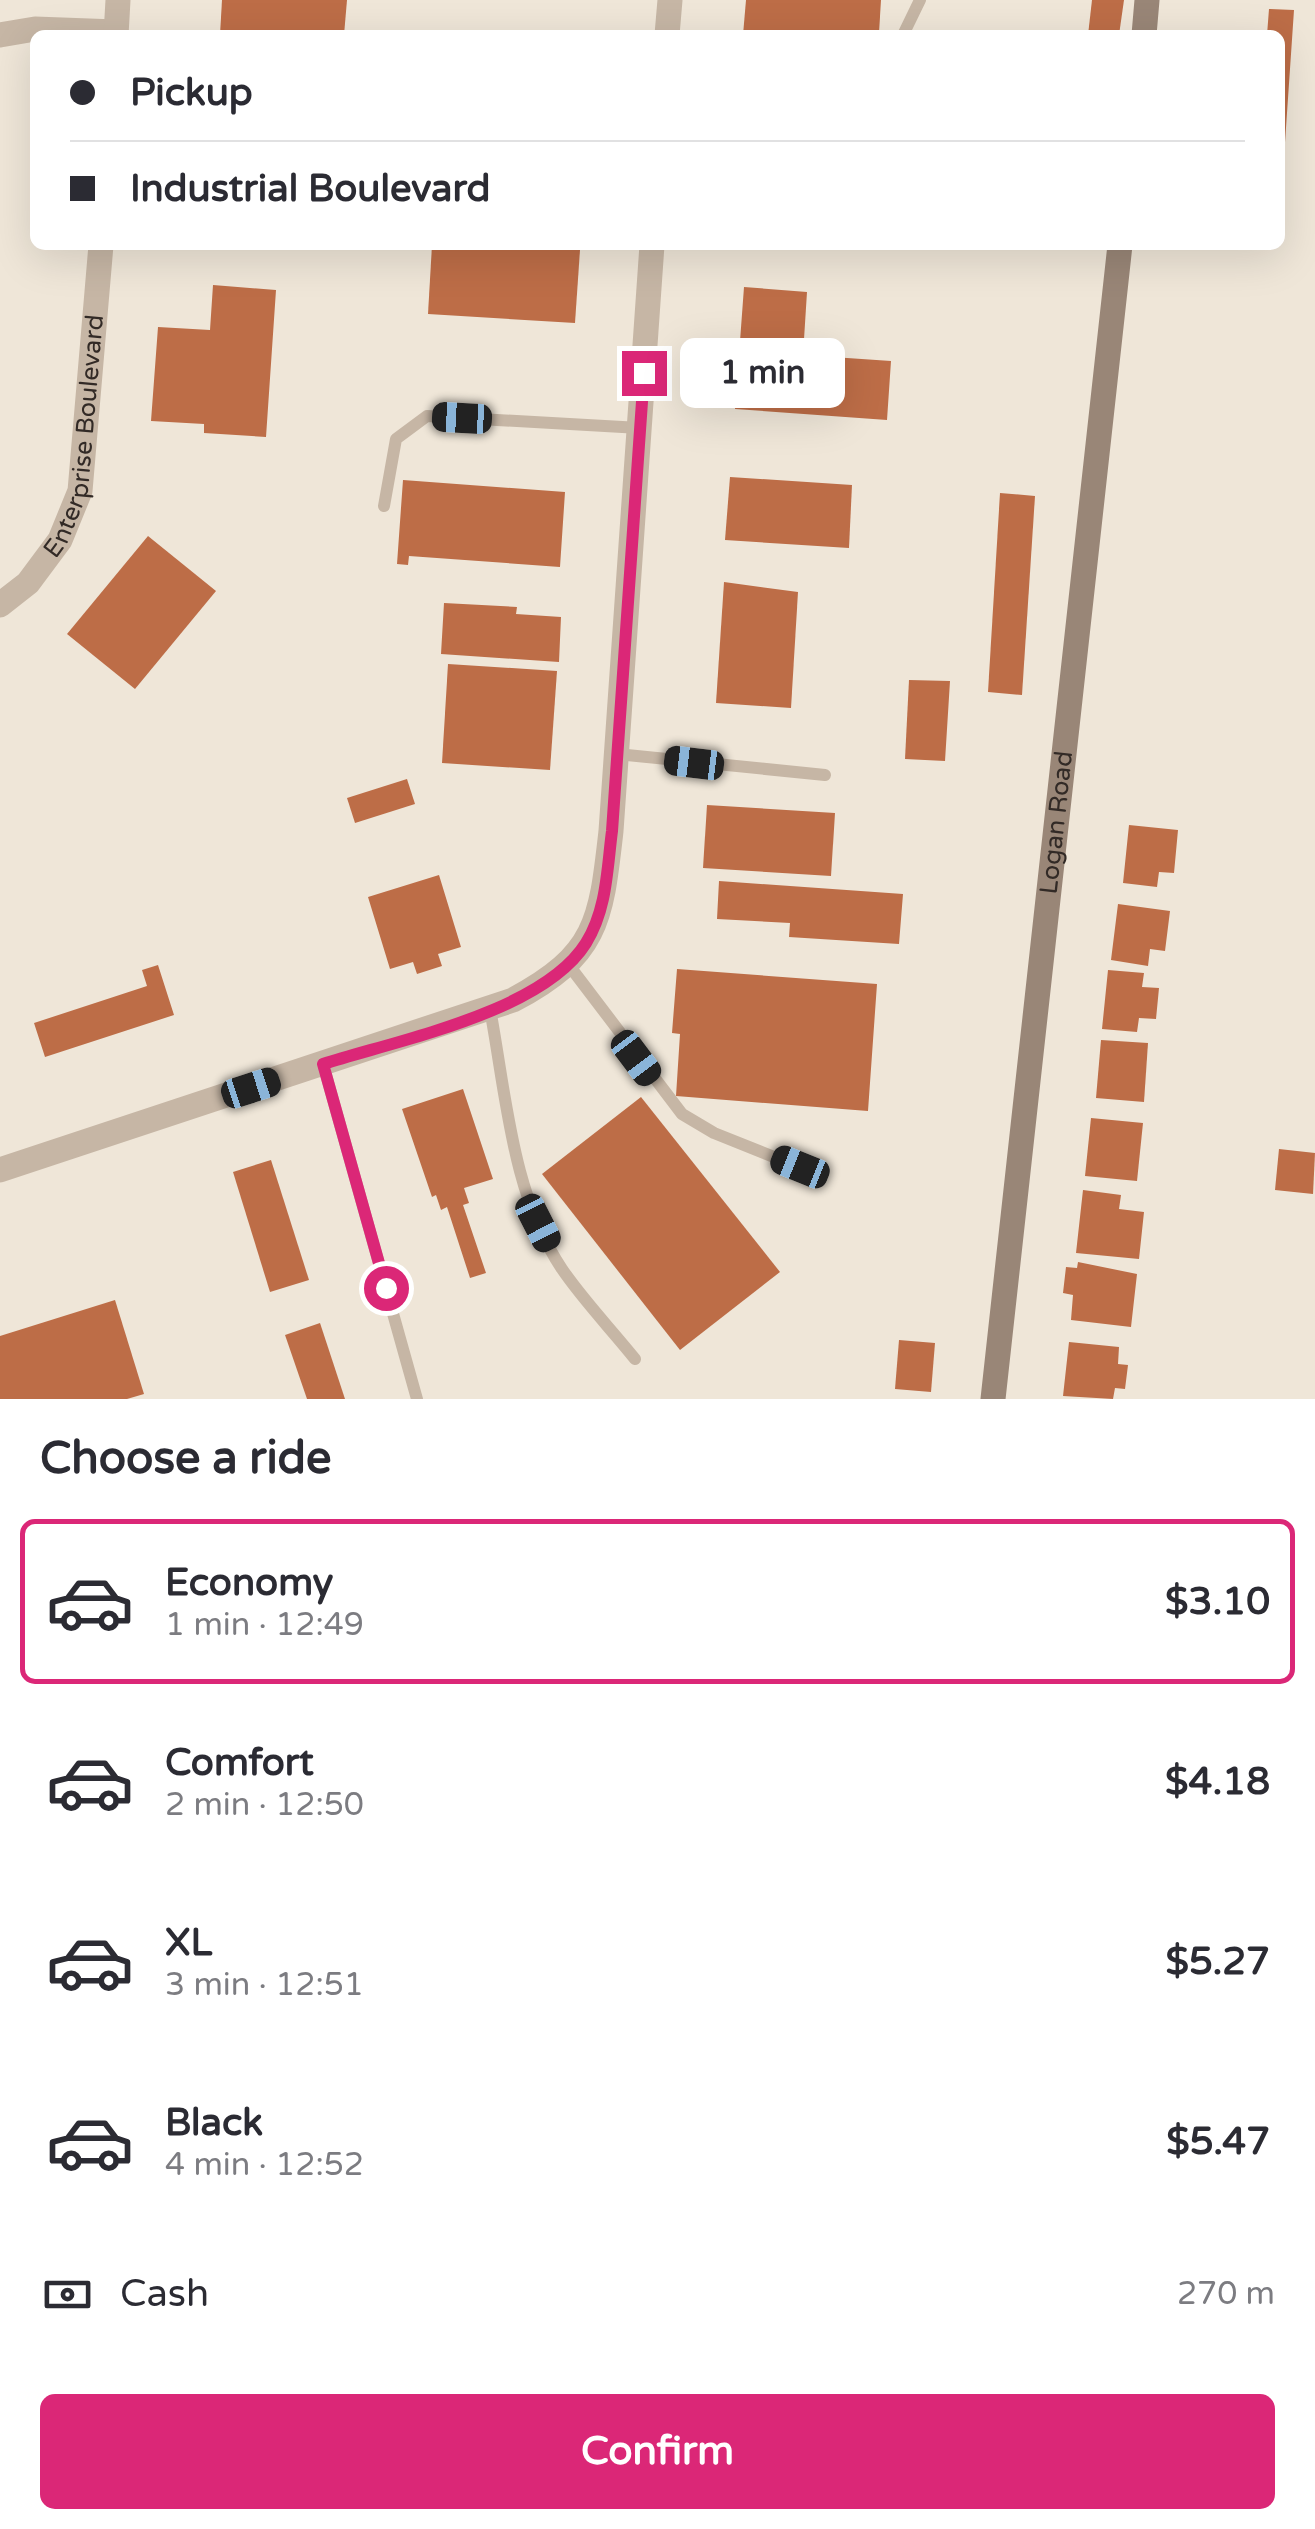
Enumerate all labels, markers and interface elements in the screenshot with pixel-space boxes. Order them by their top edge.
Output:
text: Pickup [130,70,253,116]
text: Industrial Boulevard [130,166,490,212]
street label: Enterprise Boulevard [37,313,110,564]
callout: 1 min [679,338,844,408]
route end [622,351,667,396]
text: 1 min [720,354,805,392]
car [431,401,493,435]
car [662,744,726,782]
street label: Logan Road [1034,749,1079,896]
car [606,1025,666,1091]
car [218,1064,284,1112]
car [767,1142,833,1192]
car [511,1189,565,1257]
route start [364,1266,409,1311]
text: Choose a ride [40,1432,331,1486]
icon: car [45,1557,135,1647]
text: Economy [165,1560,333,1606]
text: $3.10 [1165,1579,1270,1625]
text: 1 min · 12:49 [165,1606,364,1644]
icon: car [45,1737,135,1827]
text: Comfort [165,1740,314,1786]
text: $4.18 [1165,1759,1270,1805]
text: 2 min · 12:50 [165,1786,364,1824]
icon: car [45,1917,135,2007]
text: XL [165,1920,212,1966]
text: $5.27 [1165,1939,1270,1985]
text: 3 min · 12:51 [165,1966,364,2004]
icon: car [45,2097,135,2187]
text: Black [165,2100,263,2146]
text: $5.47 [1166,2119,1270,2165]
text: 4 min · 12:52 [165,2146,364,2184]
icon: cash [40,2267,95,2322]
text: Cash [120,2271,209,2317]
text: 270 m [1177,2275,1275,2313]
button: Confirm [40,2394,1275,2509]

